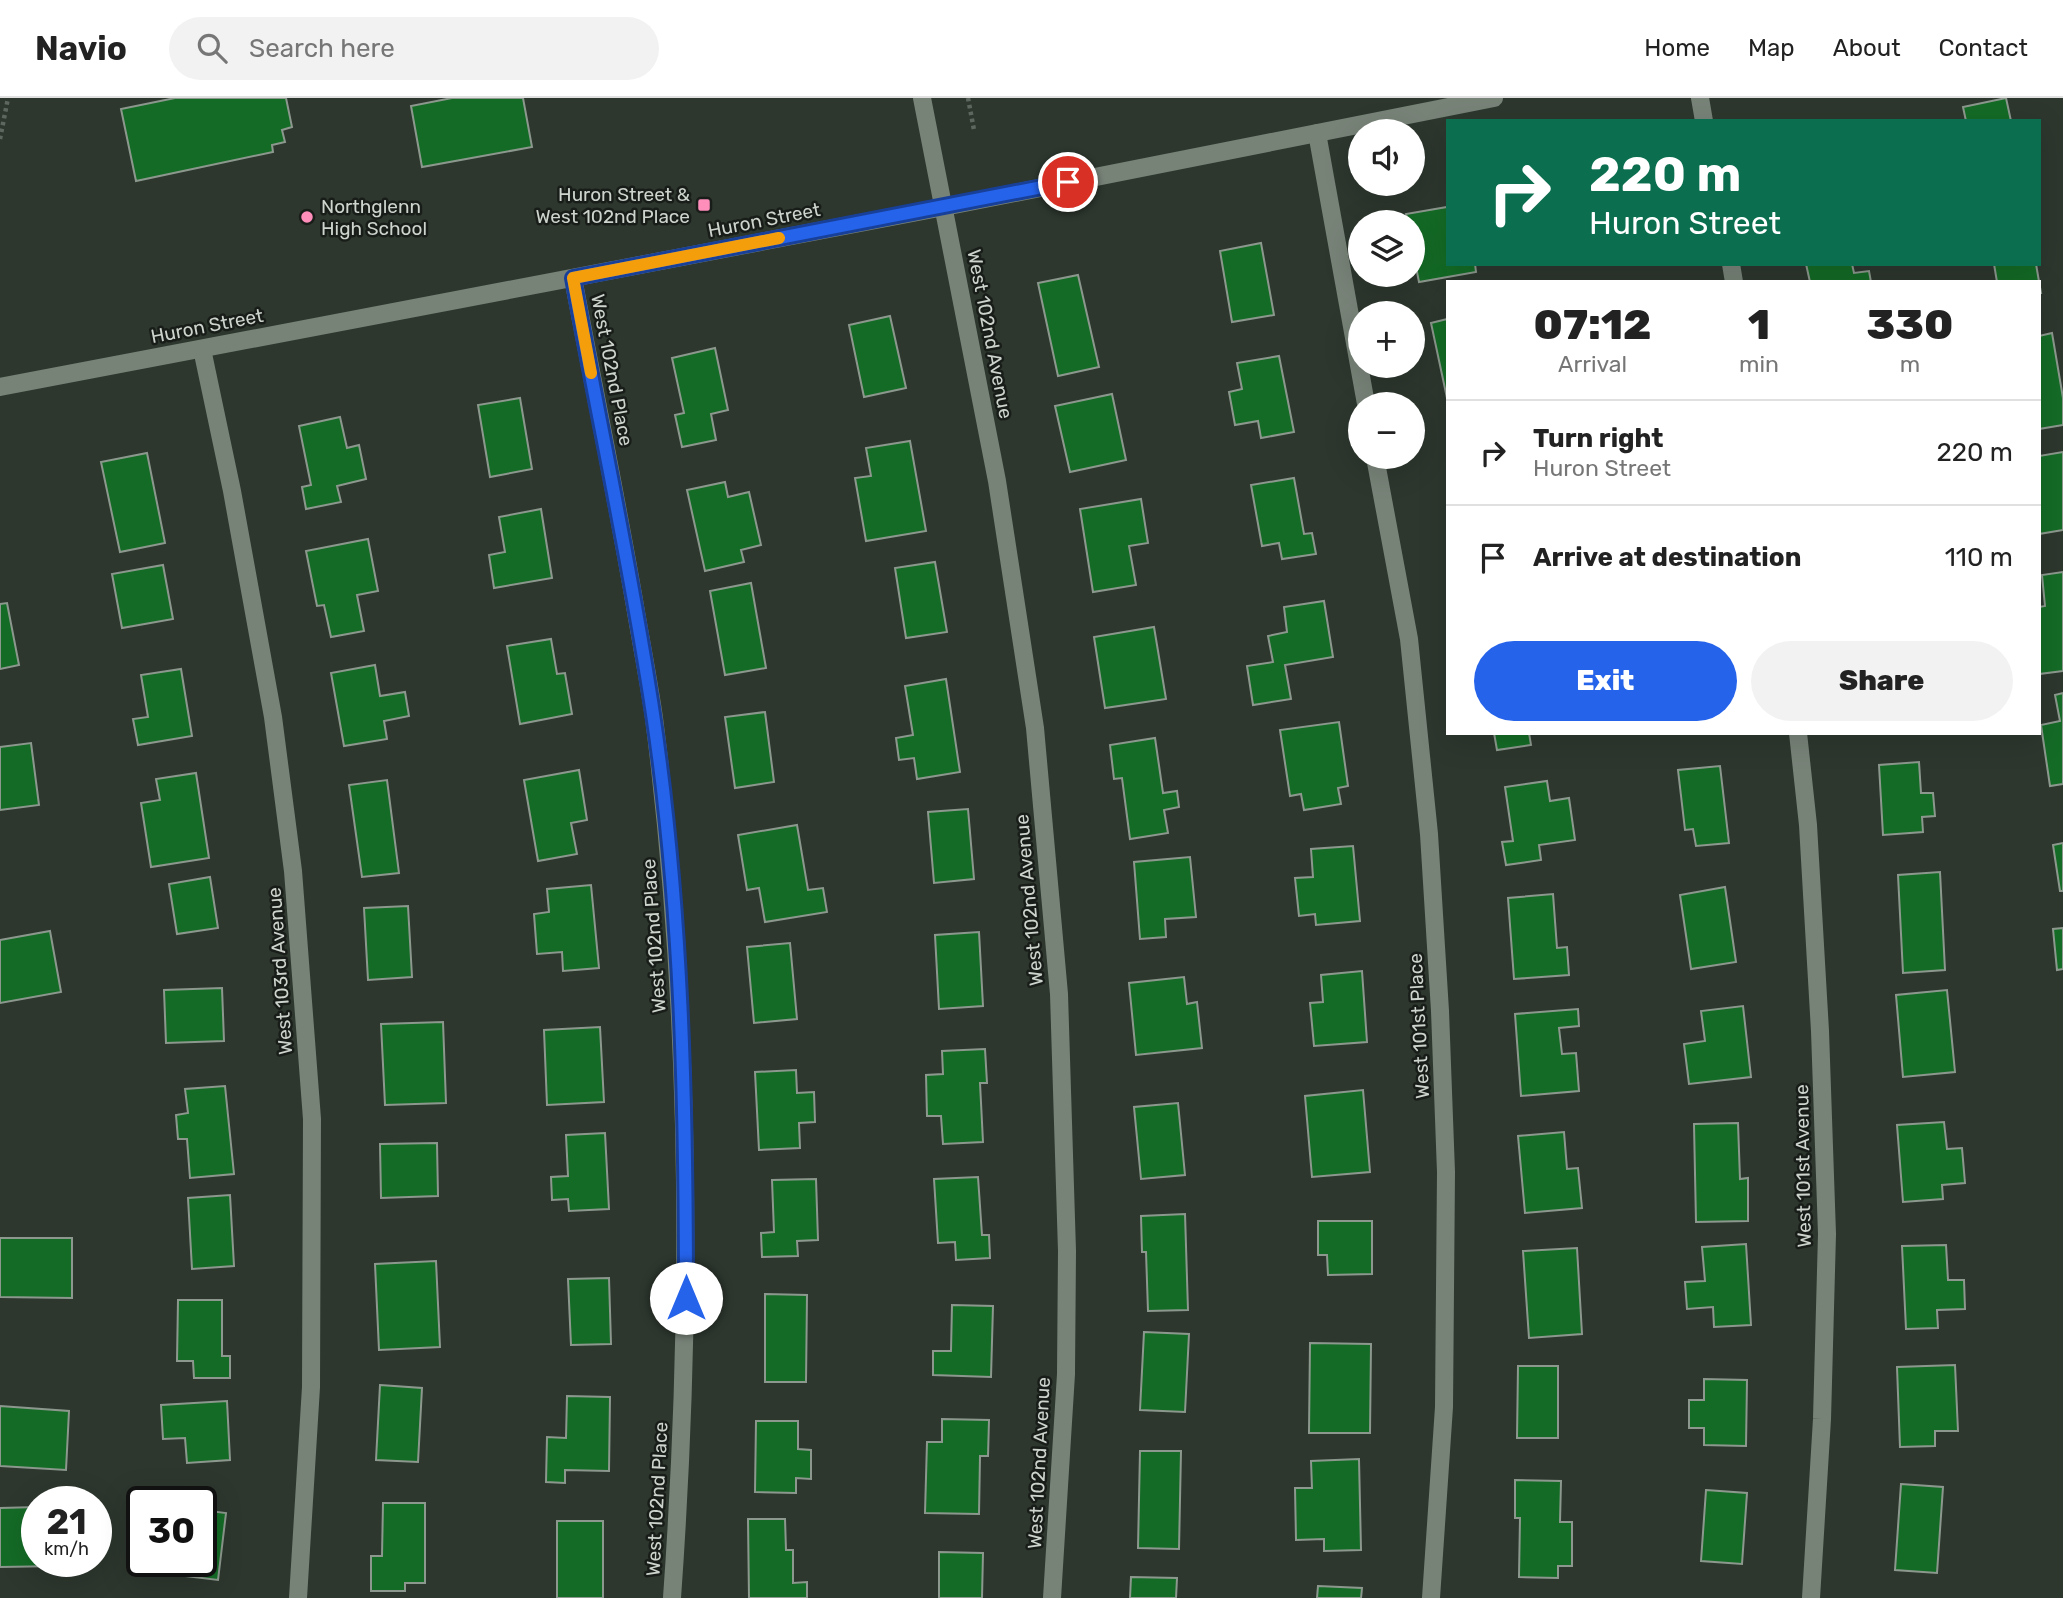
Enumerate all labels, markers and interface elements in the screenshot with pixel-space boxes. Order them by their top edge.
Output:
search box [169,17,659,80]
text: Navio [35,29,127,68]
icon: search [193,29,231,67]
text: Search here [249,33,395,64]
text: Home [1644,34,1710,62]
text: Map [1748,34,1795,62]
text: About [1833,34,1901,62]
text: Contact [1939,34,2028,62]
map controls [1348,119,1425,469]
button: sound [1348,119,1425,196]
text: 220 m [1589,145,1741,203]
icon: right [1474,147,1565,238]
pin [1038,152,1098,212]
icon: arrive [1049,163,1087,201]
place label: Huron Street & West 102nd Place [536,183,690,228]
place label: Northglenn High School [321,195,427,240]
marker: Huron Street & West 102nd Place [696,197,712,213]
street label: Huron Street [706,198,823,242]
text: Huron Street [1589,204,1781,242]
marker: Northglenn High School [299,209,315,225]
button: layers [1348,210,1425,287]
street label: West 102nd Avenue [962,247,1018,421]
street label: West 102nd Place [586,292,638,448]
text: 07:12 [1534,300,1652,350]
text: 1 [1748,300,1770,350]
text: 330 [1867,300,1953,350]
button: + [1348,301,1425,378]
street label: Huron Street [149,304,266,348]
text: Arrival [1558,350,1627,378]
text: min [1739,350,1779,378]
text: m [1900,350,1920,378]
button: − [1348,392,1425,469]
text: Turn right [1533,423,1663,454]
icon: right [1474,434,1512,472]
text: 220 m [1936,437,2013,468]
text: Huron Street [1533,454,1671,482]
icon: arrive [1474,539,1512,577]
text: Arrive at destination [1533,542,1801,573]
text: 110 m [1945,542,2013,573]
button: Exit [1474,641,1737,721]
button: Share [1751,641,2013,721]
street label: West 102nd Avenue [1010,813,1048,987]
street label: West 102nd Place [637,858,671,1014]
street label: West 103rd Avenue [263,886,297,1056]
street label: West 101st Place [1404,953,1434,1099]
street label: West 101st Avenue [1790,1084,1816,1248]
position arrow [649,1261,723,1335]
street label: West 102nd Avenue [1023,1376,1055,1550]
street label: West 102nd Place [641,1421,673,1577]
speed limit sign: 30 [126,1486,217,1577]
text: 21 [46,1501,87,1543]
text: km/h [44,1538,89,1560]

